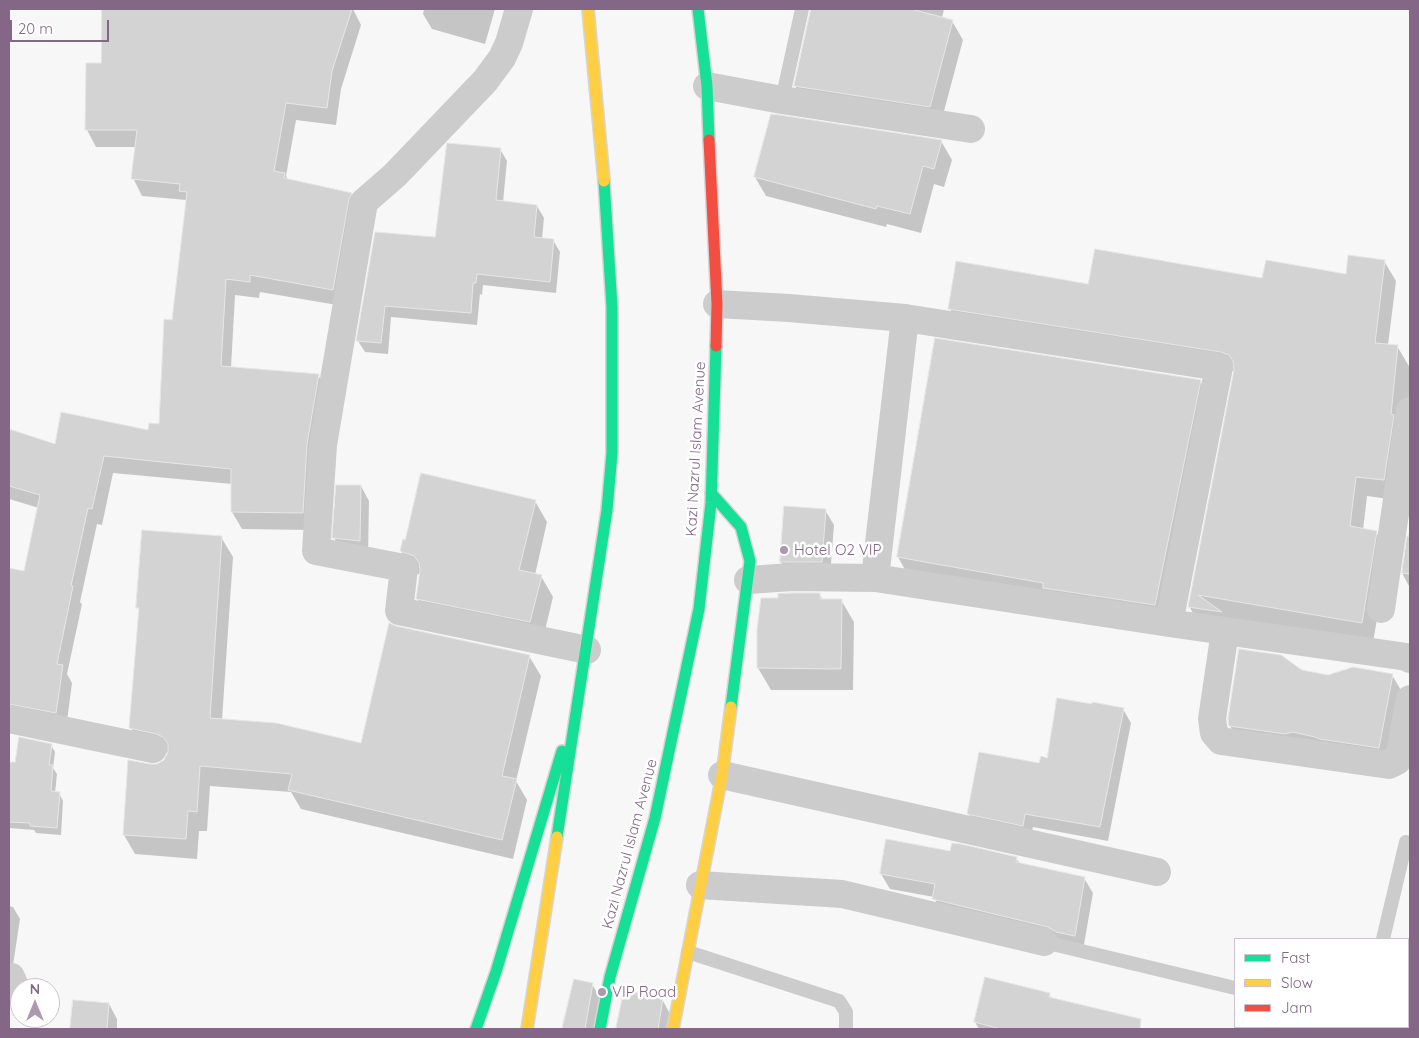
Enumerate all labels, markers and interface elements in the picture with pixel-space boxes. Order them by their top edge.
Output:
scale bar [12,10,111,42]
text: 20 m [18,19,53,38]
street label: Kazi Nazrul Islam Avenue [682,361,710,537]
place label: Hotel O2 VIP [794,541,881,559]
marker: Hotel O2 VIP [778,544,790,556]
street label: Kazi Nazrul Islam Avenue [599,757,661,931]
legend [1234,938,1409,1028]
text: Fast [1281,948,1310,967]
text: Slow [1281,973,1313,992]
north arrow [10,978,60,1028]
text: N [30,980,40,998]
place label: VIP Road [612,983,676,1001]
marker: VIP Road [596,986,608,998]
text: Jam [1281,998,1312,1017]

